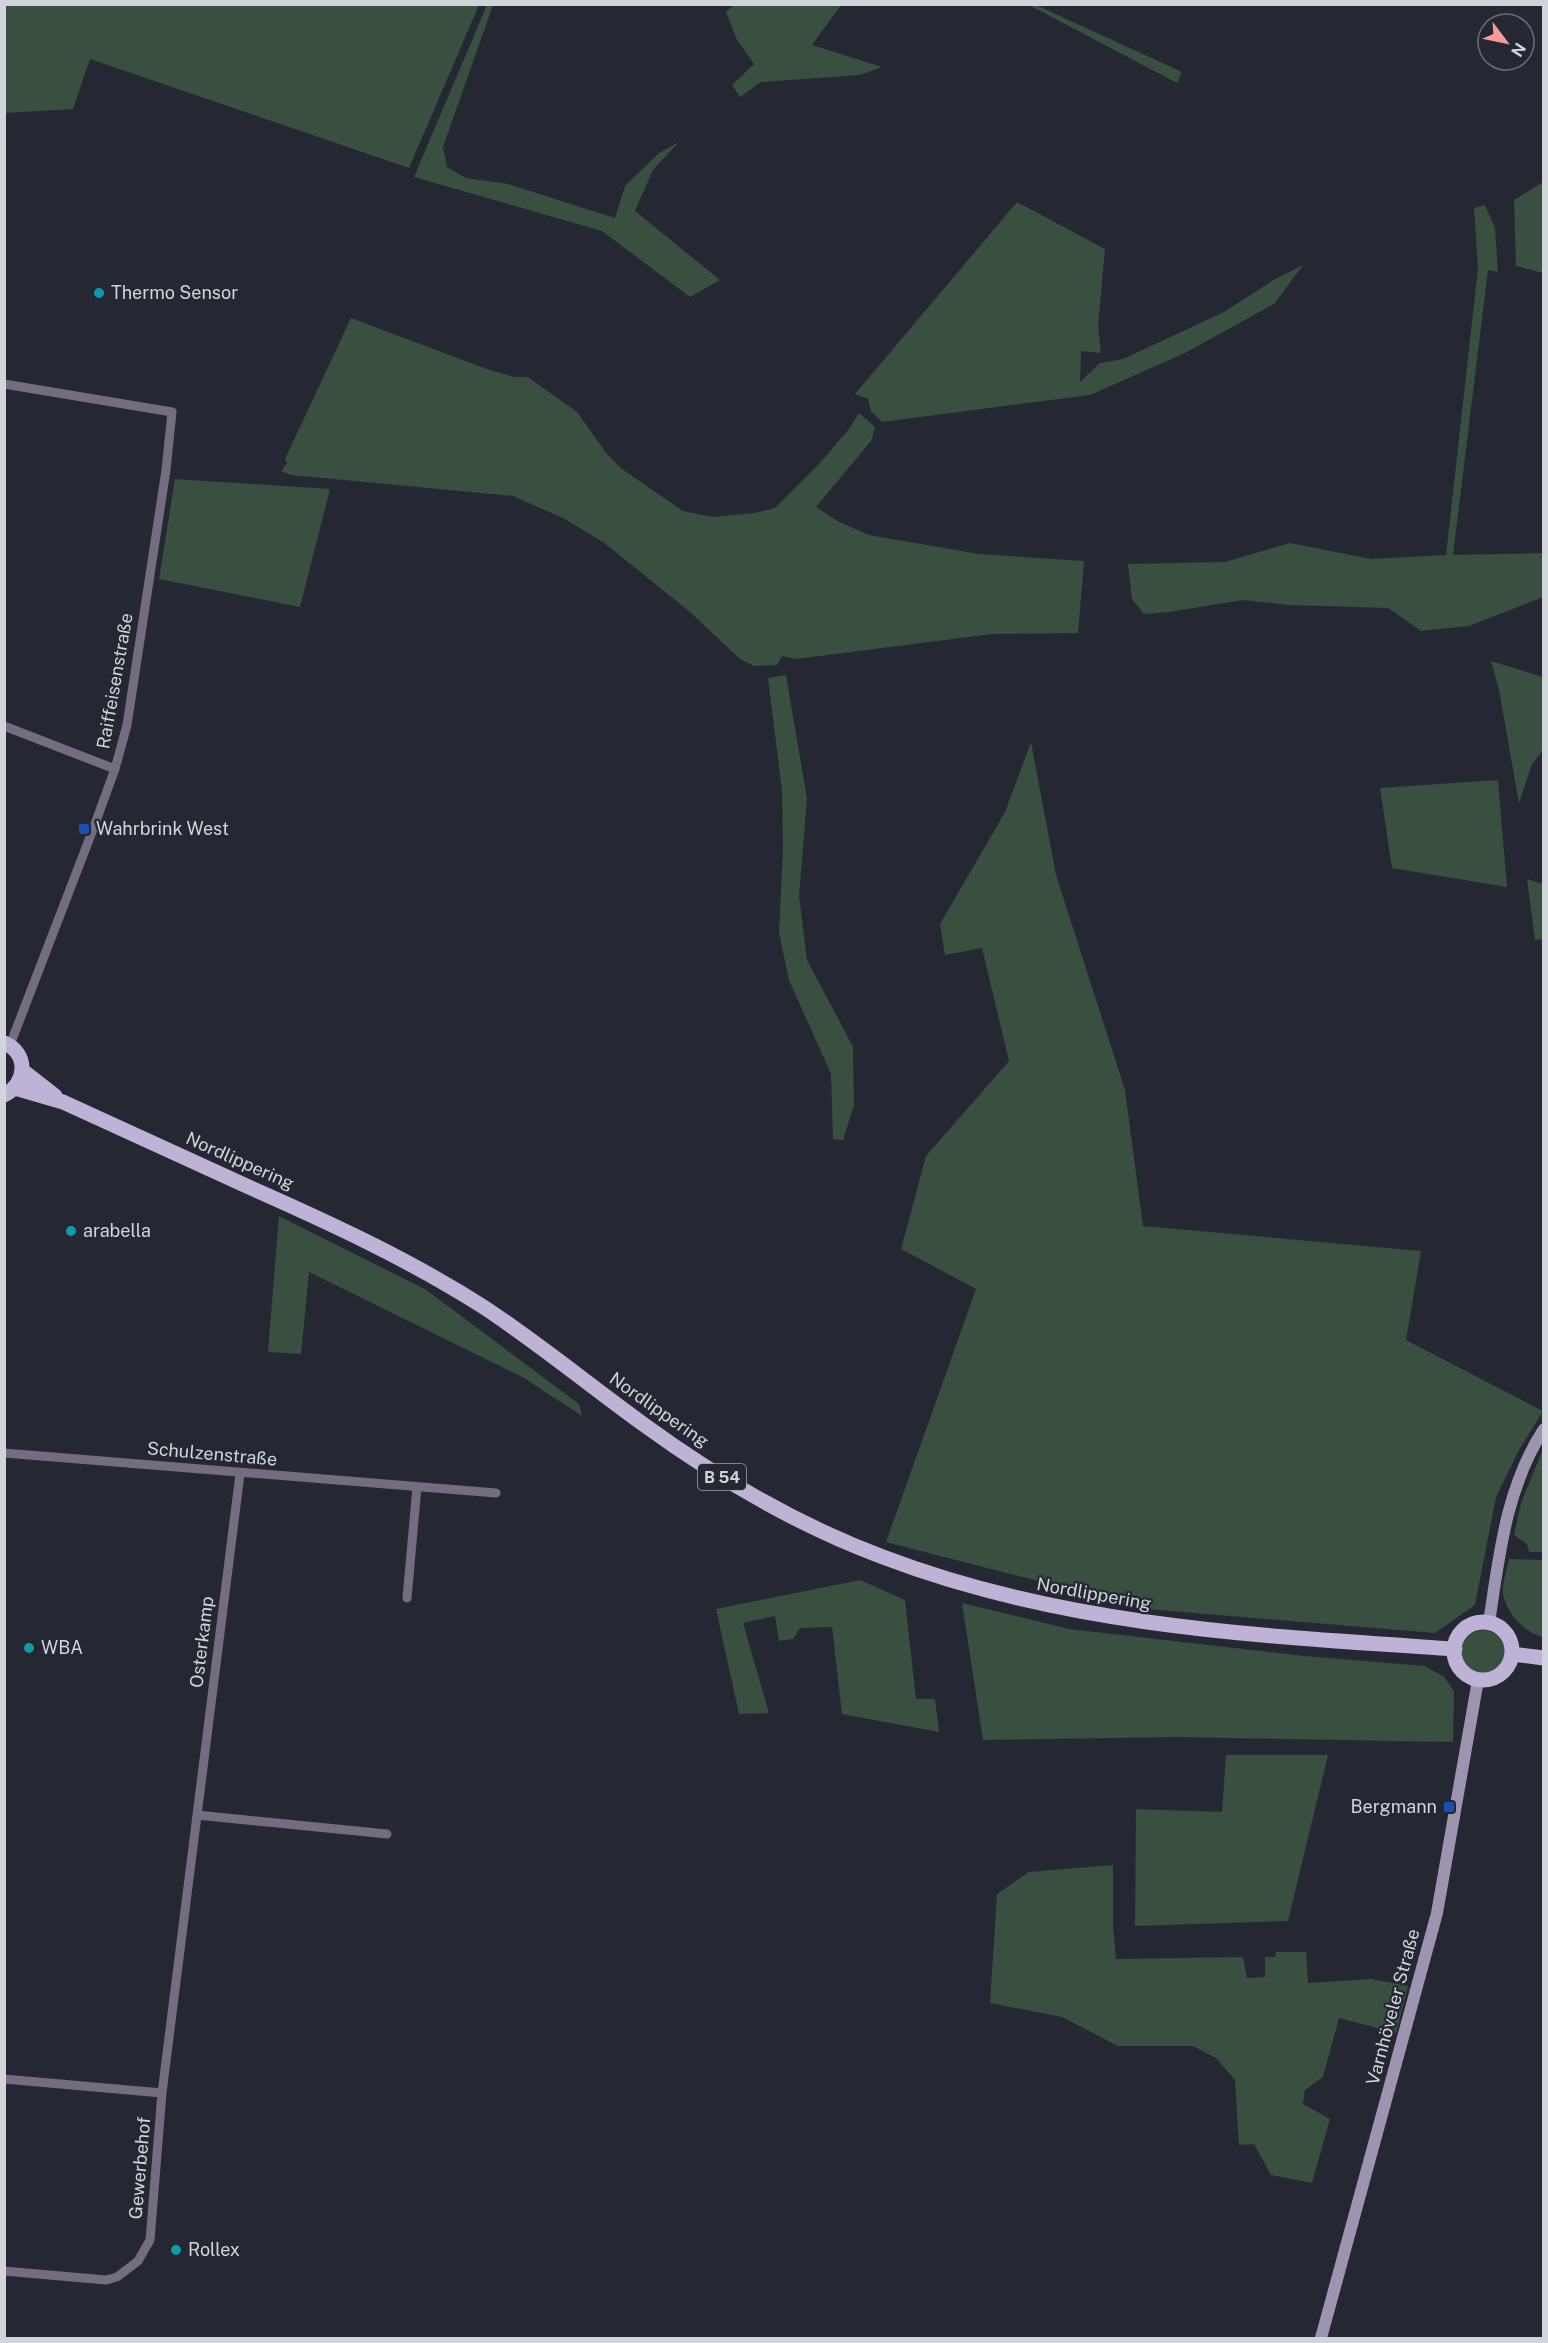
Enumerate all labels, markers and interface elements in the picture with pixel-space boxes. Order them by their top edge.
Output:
north arrow [1476,12,1536,72]
text: N [1507,39,1530,60]
place label: Thermo Sensor [111,282,238,303]
marker: Thermo Sensor [92,286,106,300]
street label: Raiffeisenstraße [92,611,137,751]
place label: Wahrbrink West [96,818,229,839]
marker: Wahrbrink West [77,822,91,836]
street label: Nordlippering [183,1127,298,1194]
place label: arabella [83,1220,151,1241]
marker: arabella [64,1224,78,1238]
street label: Nordlippering [606,1368,713,1452]
street label: Schulzenstraße [146,1437,278,1470]
road number: B 54 [698,1464,746,1490]
street label: Nordlippering [1035,1573,1153,1614]
street label: Osterkamp [185,1595,218,1689]
place label: WBA [41,1637,83,1658]
marker: WBA [22,1641,36,1655]
place label: Bergmann [1350,1796,1437,1817]
marker: Bergmann [1442,1800,1456,1814]
street label: Varnhöveler Straße [1362,1926,1423,2087]
street label: Gewerbehof [125,2116,154,2220]
place label: Rollex [188,2239,240,2260]
marker: Rollex [169,2243,183,2257]

